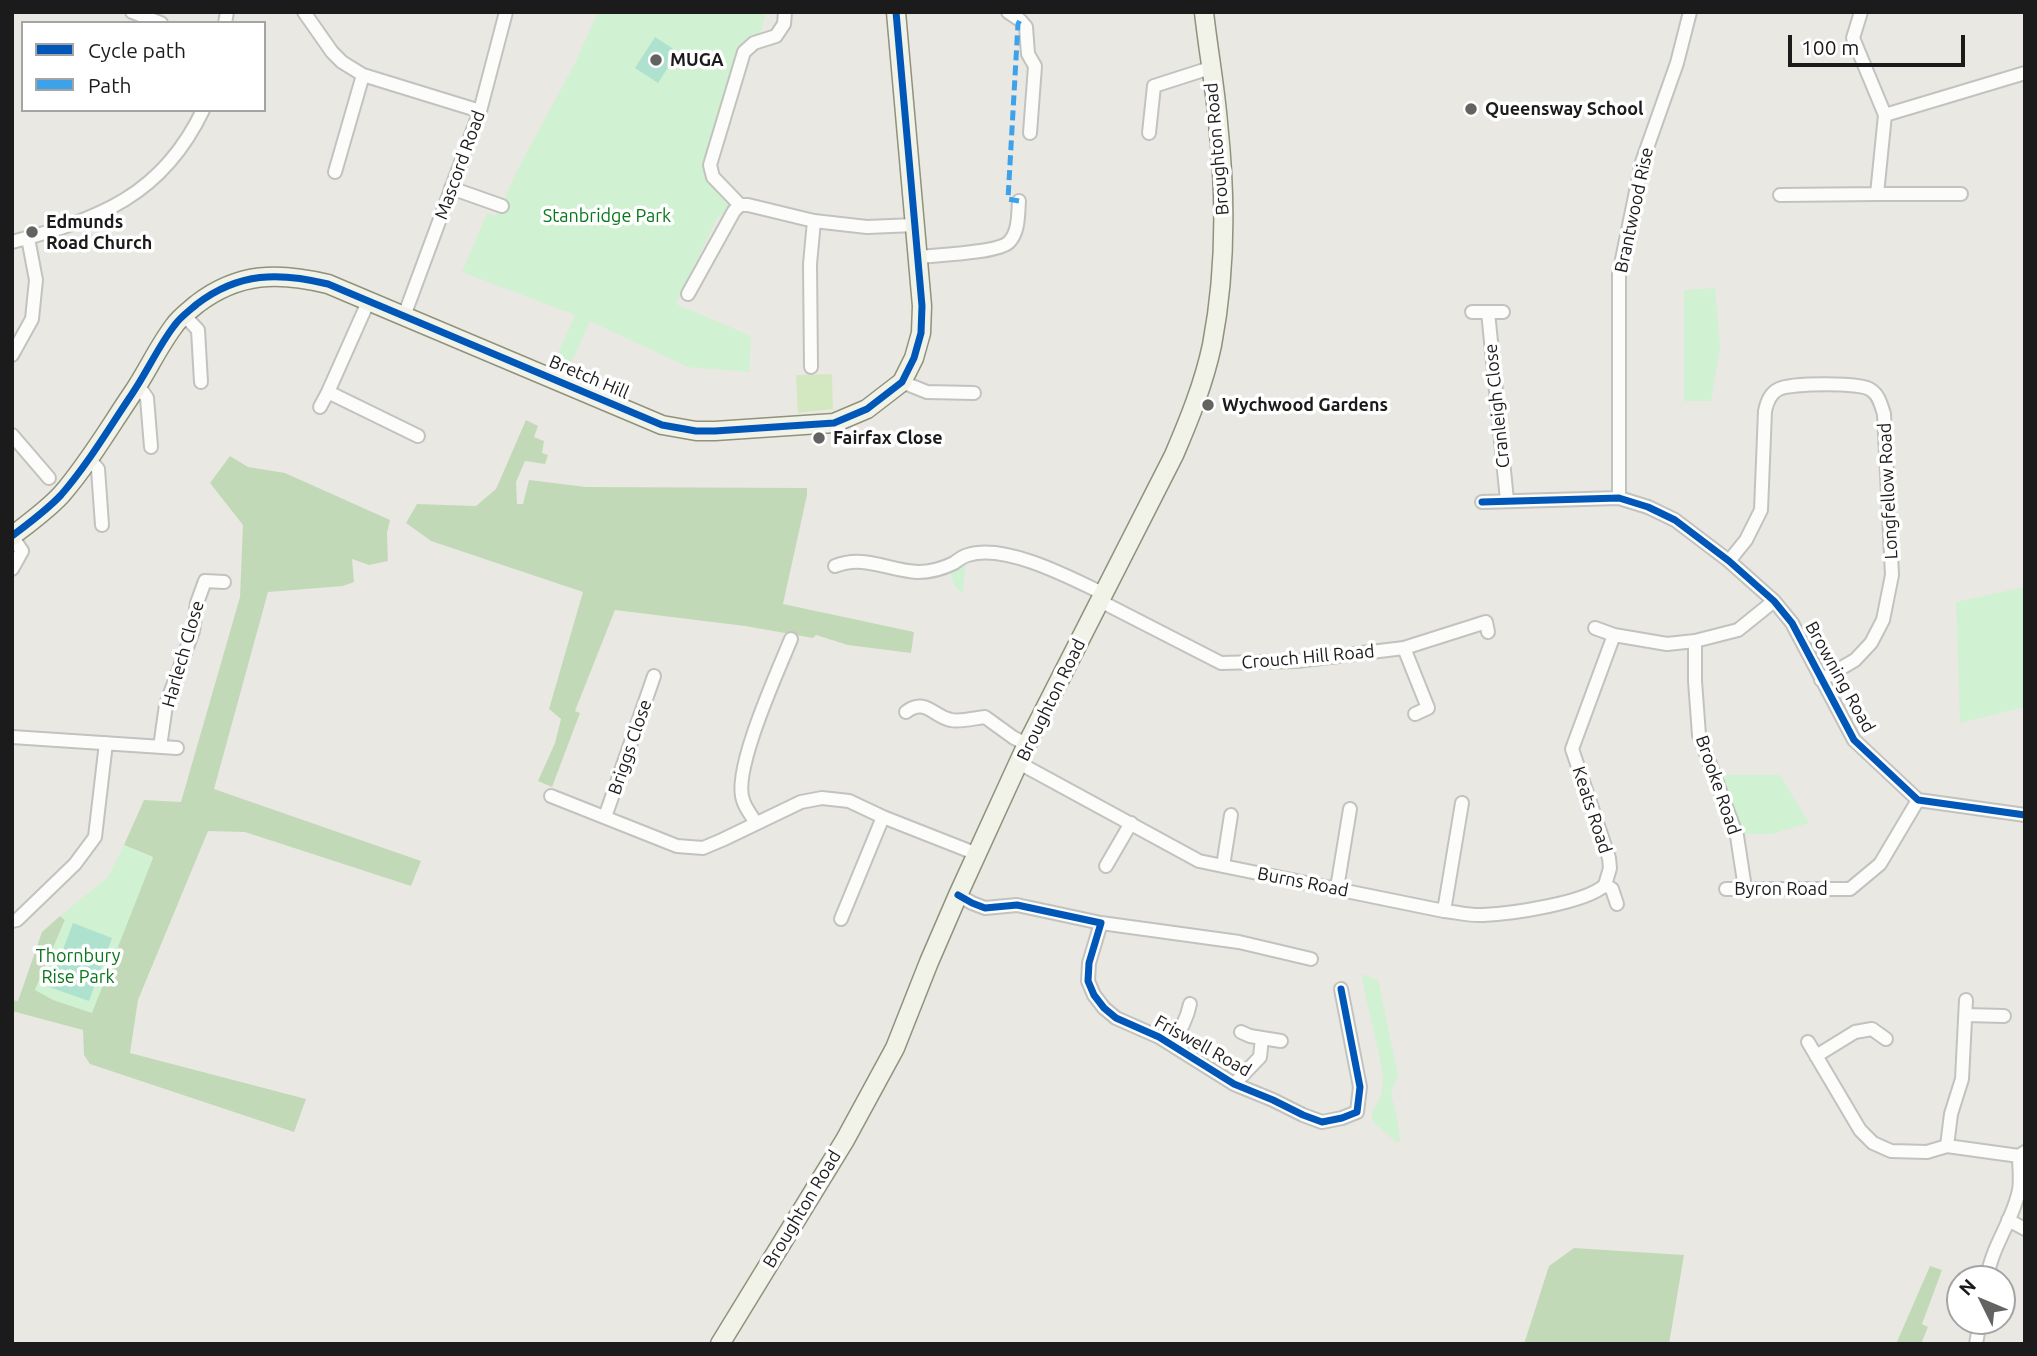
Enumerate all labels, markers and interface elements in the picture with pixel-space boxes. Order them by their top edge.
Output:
legend [21,21,266,112]
scale bar [1792,21,1969,65]
text: 100 m [1801,35,1859,59]
text: Cycle path [88,38,186,62]
place label: MUGA [670,49,724,71]
marker: MUGA [648,52,664,68]
text: Path [88,73,131,97]
street label: Broughton Road [1200,82,1234,216]
place label: Queensway School [1485,98,1644,120]
marker: Queensway School [1463,101,1479,117]
street label: Mascord Road [430,108,490,222]
street label: Brantwood Rise [1610,145,1658,275]
park label: Stanbridge Park [543,205,671,227]
place label: Edmunds Road Church [46,211,152,254]
marker: Edmunds Road Church [24,224,40,240]
street label: Cranleigh Close [1480,343,1514,469]
street label: Bretch Hill [546,351,632,403]
place label: Wychwood Gardens [1222,394,1388,416]
marker: Wychwood Gardens [1200,397,1216,413]
street label: Longfellow Road [1874,422,1902,560]
place label: Fairfax Close [833,427,943,449]
marker: Fairfax Close [811,430,827,446]
street label: Harlech Close [157,598,209,710]
street label: Browning Road [1801,618,1879,736]
street label: Broughton Road [1012,635,1090,765]
street label: Crouch Hill Road [1241,640,1375,674]
street label: Briggs Close [604,697,656,797]
street label: Brooke Road [1691,732,1745,838]
street label: Keats Road [1568,764,1616,856]
street label: Burns Road [1256,863,1350,901]
street label: Byron Road [1734,878,1828,900]
park label: Thornbury Rise Park [36,945,120,988]
street label: Friswell Road [1151,1011,1255,1081]
street label: Broughton Road [758,1146,846,1272]
north arrow [1946,1265,2016,1335]
text: N [1954,1274,1980,1300]

